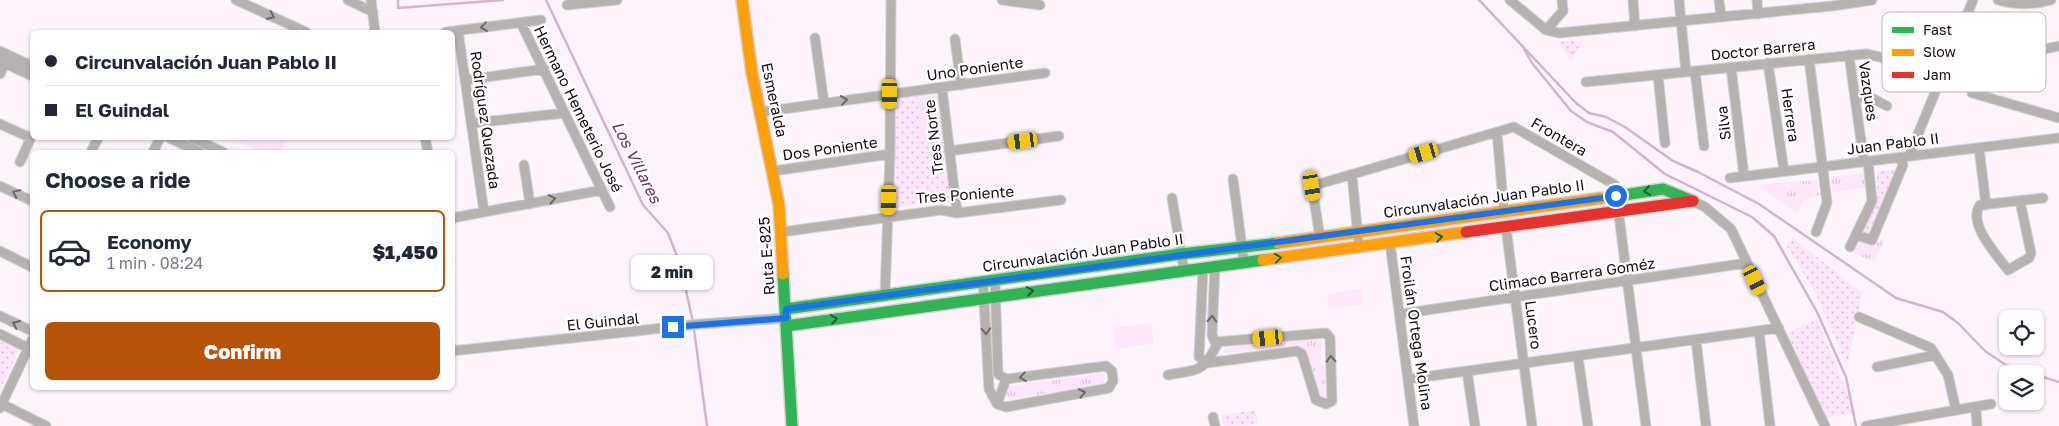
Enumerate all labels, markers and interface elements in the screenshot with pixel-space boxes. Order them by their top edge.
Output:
one-way arrow [266,10,275,21]
legend [1882,12,2046,92]
text: Fast [1923,21,1952,38]
one-way arrow [479,22,488,32]
street label: Hermano Hemeterio José [531,22,627,195]
street label: Doctor Barrera [1710,35,1816,63]
text: Slow [1923,43,1956,60]
text: Circunvalación Juan Pablo II [75,50,337,73]
street label: Rodríguez Quezada [467,50,505,190]
street label: Uno Poniente [925,52,1025,84]
street label: Vazques [1856,60,1882,122]
street label: Esmeralda [758,61,792,139]
text: Jam [1923,66,1951,83]
car [882,79,897,109]
street label: Herrera [1778,87,1804,143]
one-way arrow [839,96,848,106]
text: El Guindal [75,98,169,121]
street label: Tres Norte [919,98,947,176]
street label: Silva [1712,105,1734,141]
street label: Frontera [1528,113,1591,159]
water label: Los Villares [608,118,667,208]
street label: Juan Pablo II [1846,128,1940,158]
street label: Dos Poniente [781,132,879,164]
car [1007,132,1038,150]
car [1407,142,1440,164]
text: Choose a ride [45,166,191,193]
car [1302,170,1321,202]
street label: Circunvalación Juan Pablo II [1382,175,1586,221]
street label: Tres Poniente [915,182,1015,206]
car [881,185,896,215]
route start [1605,185,1627,207]
one-way arrow [1643,186,1652,196]
one-way arrow [12,189,21,200]
one-way arrow [548,195,556,205]
street label: Ruta E-825 [754,216,778,296]
icon: car [47,229,92,274]
street label: Circunvalación Juan Pablo II [981,229,1185,275]
text: Economy [107,230,192,253]
one-way arrow [1435,232,1443,243]
text: $1,450 [372,240,438,263]
text: 1 min · 08:24 [107,253,203,273]
one-way arrow [1274,253,1282,264]
street label: Climaco Barrera Goméz [1488,253,1656,295]
callout: 2 min [632,255,714,290]
street label: Froilán Ortega Molina [1397,255,1437,411]
text: 2 min [651,262,693,282]
car [1741,263,1768,297]
one-way arrow [1026,287,1034,297]
street label: Lucero [1522,300,1546,350]
street label: El Guindal [566,308,640,334]
map controls [1999,310,2044,410]
button: locate [1999,310,2044,355]
one-way arrow [831,314,839,325]
one-way arrow [1207,315,1218,323]
route end [662,316,684,338]
one-way arrow [12,319,21,330]
button: Confirm [45,322,440,380]
one-way arrow [981,328,992,336]
car [1252,329,1283,347]
one-way arrow [1325,355,1336,363]
button: layers [1999,365,2044,410]
one-way arrow [1019,371,1027,382]
one-way arrow [1078,388,1087,399]

